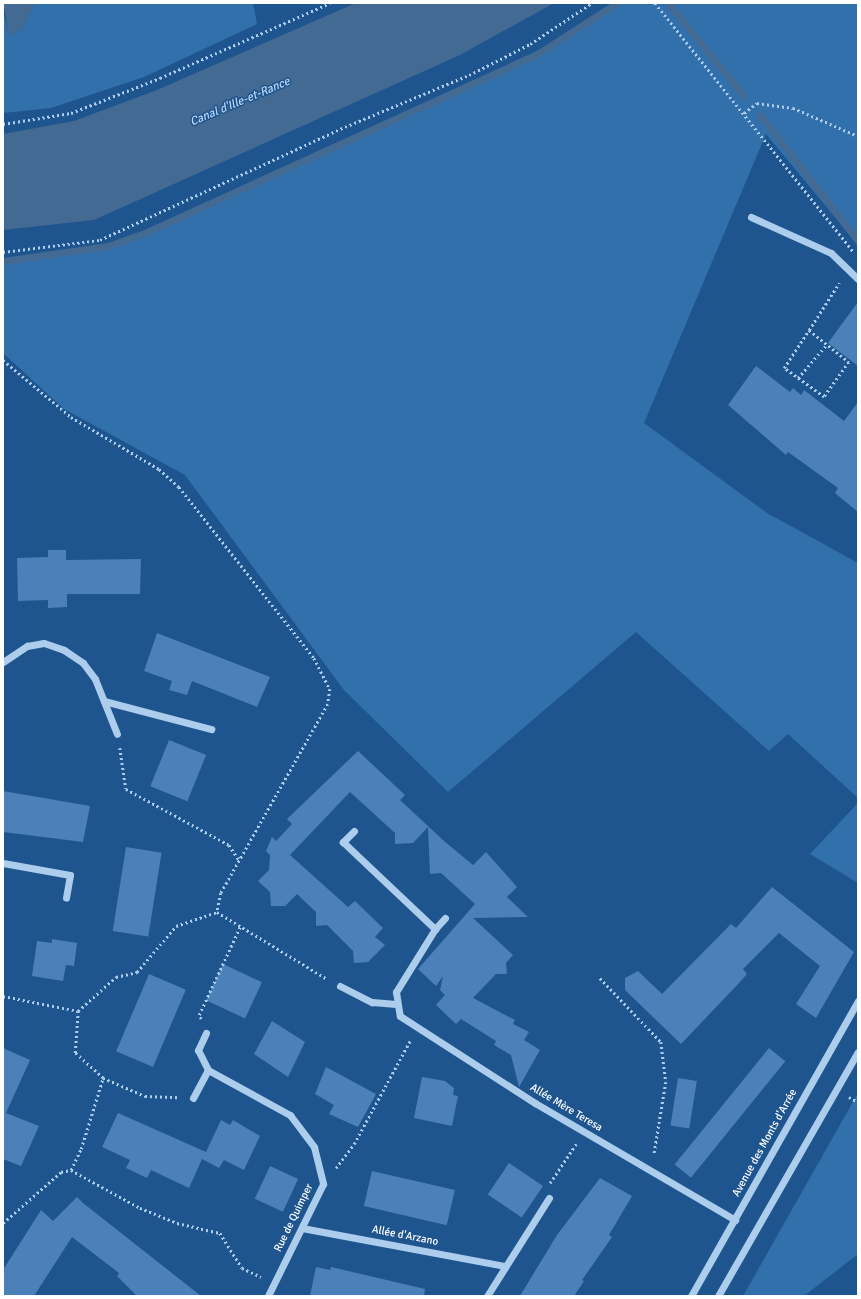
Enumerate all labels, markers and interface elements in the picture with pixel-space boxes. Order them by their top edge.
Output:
water label: Canal d'Ille-et-Rance [188,74,292,130]
street label: Allée Mère Teresa [527,1081,605,1135]
street label: Avenue des Monts d'Arrée [730,1087,800,1199]
street label: Rue de Quimper [272,1182,316,1254]
street label: Allée d'Arzano [371,1223,439,1249]

